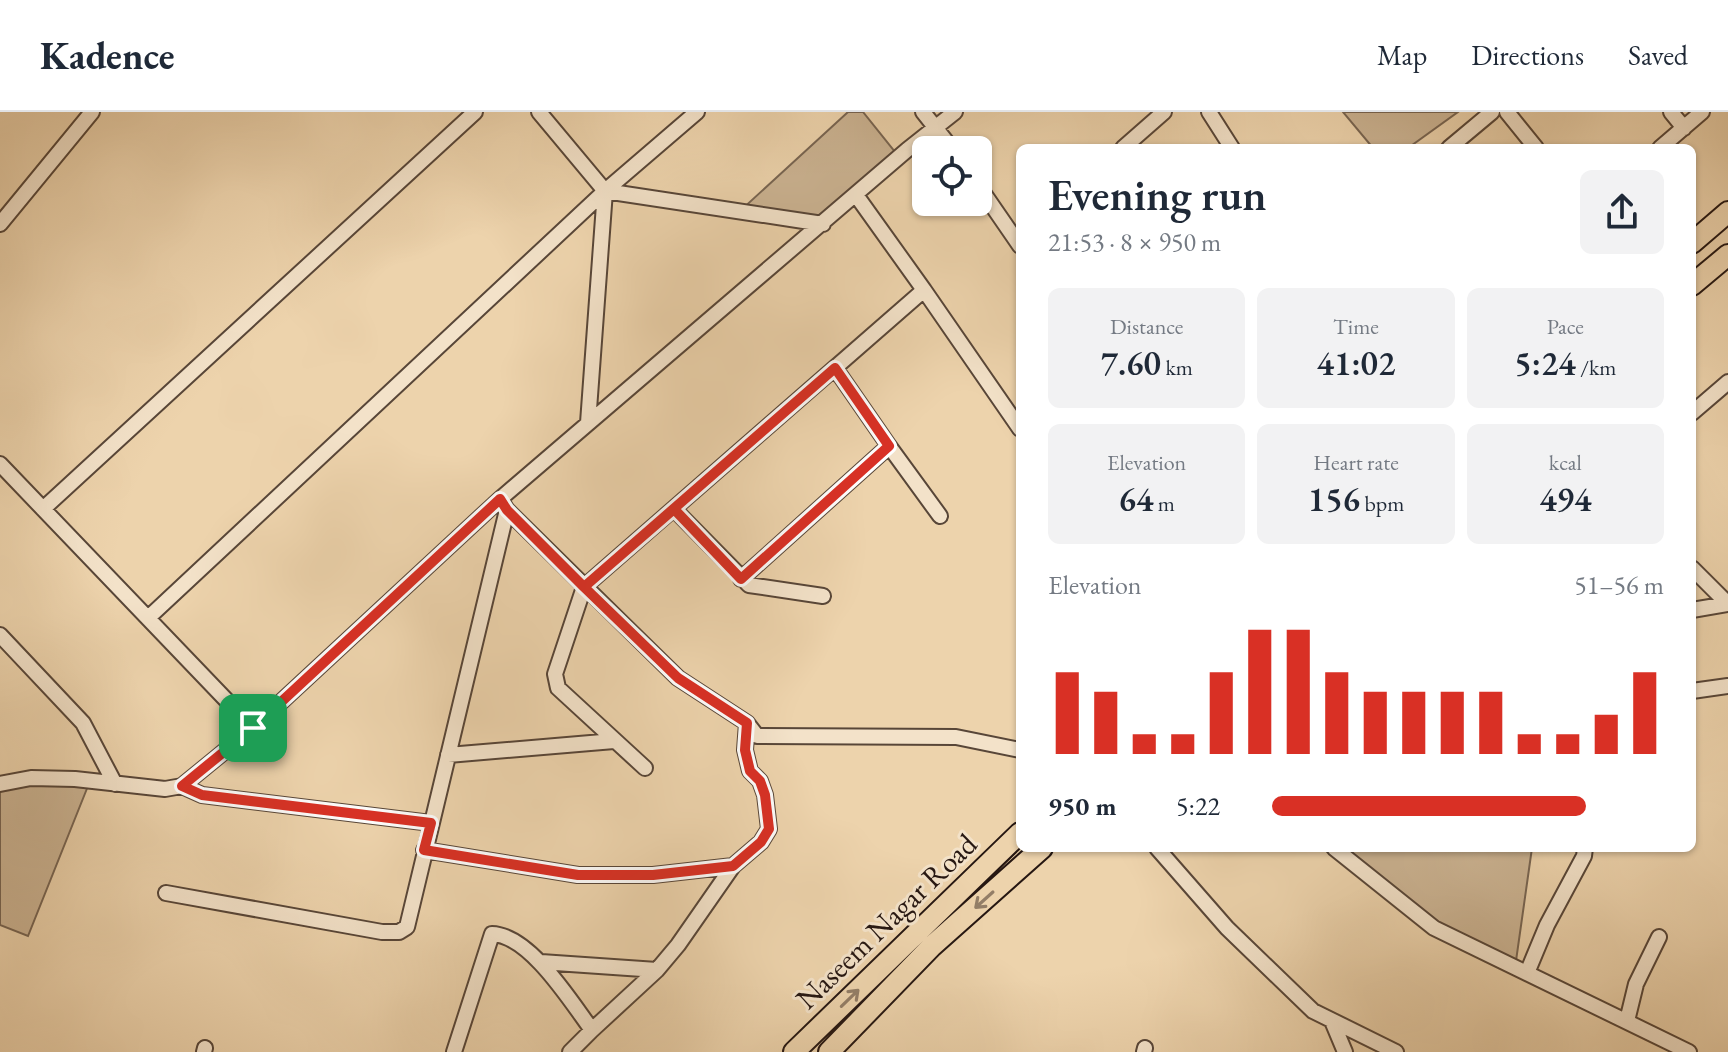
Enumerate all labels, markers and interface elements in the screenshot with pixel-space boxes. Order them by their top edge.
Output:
text: Kadence [40,31,175,80]
text: Map [1377,37,1427,73]
text: Directions [1471,37,1584,73]
text: Saved [1628,37,1688,73]
map controls [912,136,992,216]
button: locate [912,136,992,216]
text: Evening run [1048,166,1267,223]
button: share [1580,170,1664,254]
text: 21:53 · 8 × 950 m [1048,225,1221,259]
text: Distance [1110,312,1183,341]
text: Time [1333,312,1379,341]
text: Pace [1547,312,1584,341]
text: 7.60 [1100,341,1161,385]
text: 41:02 [1317,341,1395,385]
text: 5:24 [1514,341,1576,385]
text: km [1161,353,1193,382]
text: /km [1576,353,1616,382]
text: Elevation [1107,448,1186,477]
text: Heart rate [1313,448,1399,477]
text: kcal [1549,448,1582,477]
text: 64 [1118,477,1153,521]
text: 156 [1308,477,1360,521]
text: 494 [1539,477,1591,521]
text: m [1153,489,1175,518]
text: bpm [1360,489,1404,518]
text: Elevation [1048,568,1142,602]
text: 51–56 m [1574,568,1664,602]
pin [219,694,287,762]
icon: arrive [231,706,275,750]
text: 950 m [1048,789,1116,823]
text: 5:22 [1176,789,1220,823]
street label: Naseem Nagar Road [787,824,986,1017]
one-way arrow [975,890,995,908]
one-way arrow [840,989,860,1007]

